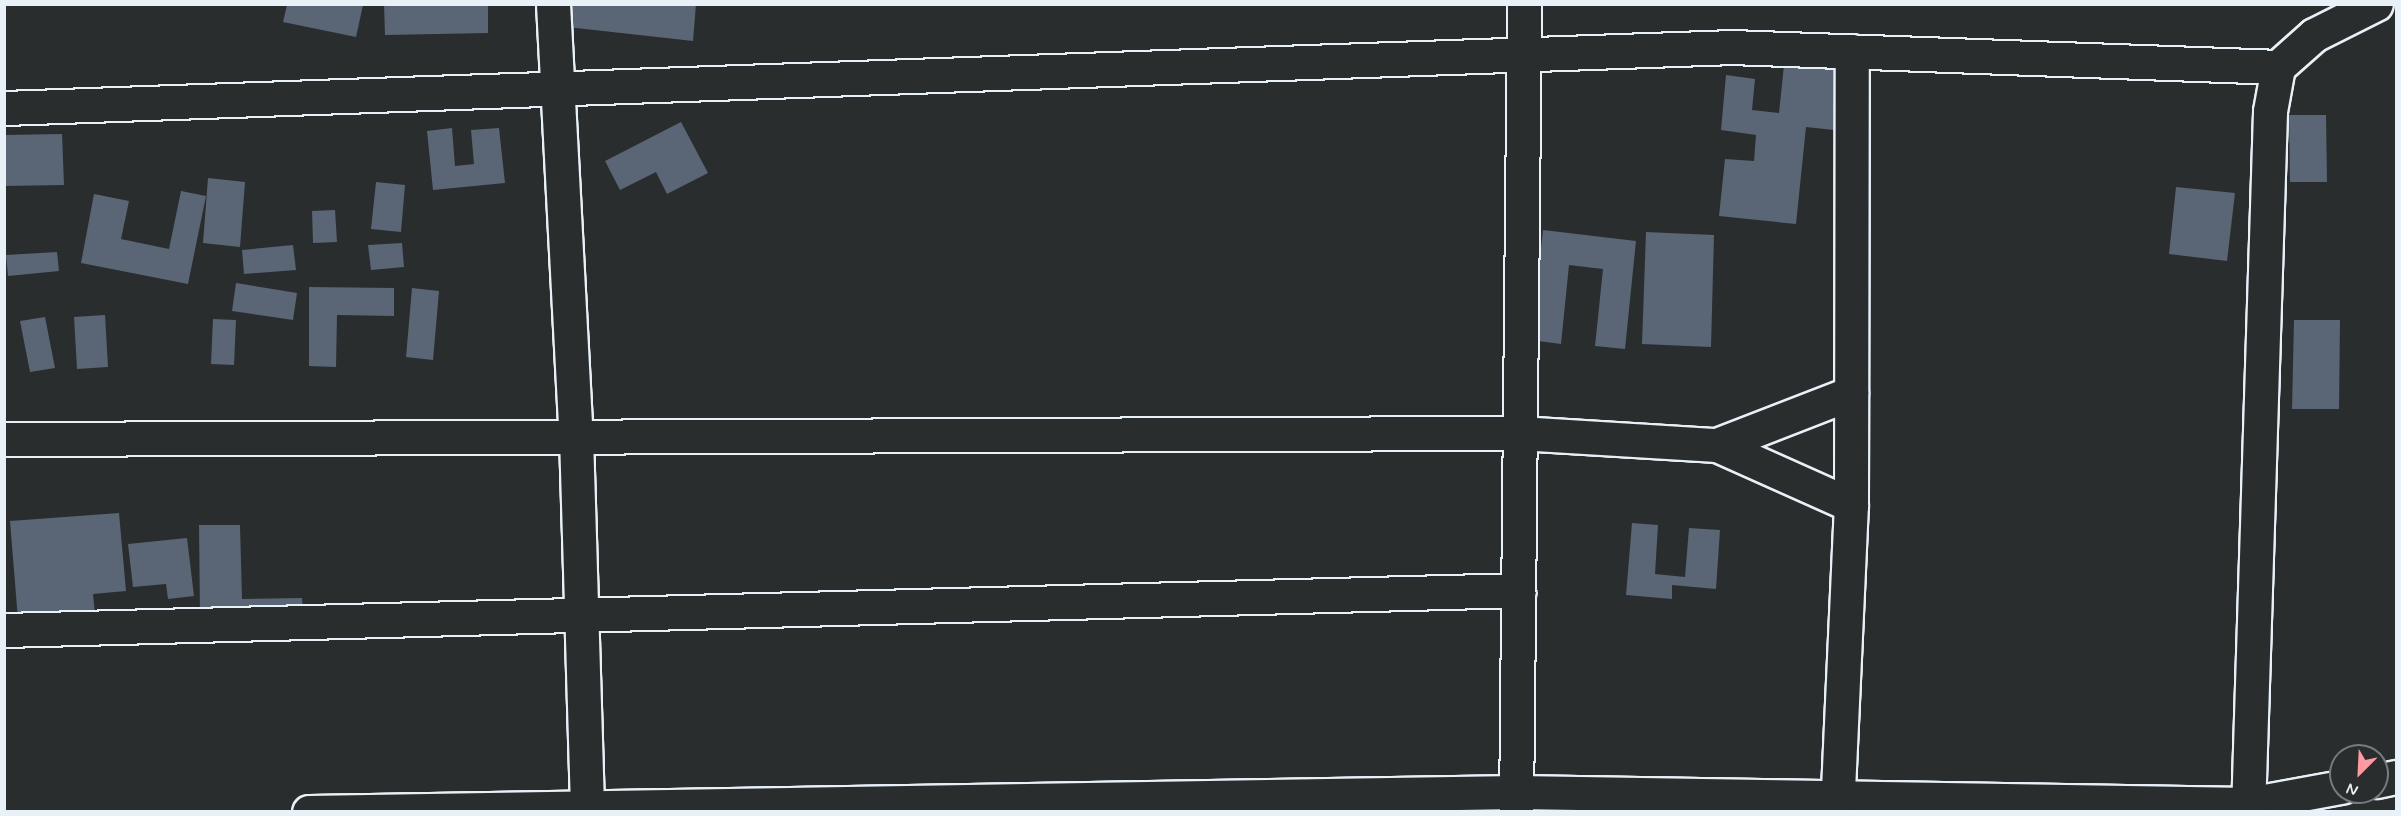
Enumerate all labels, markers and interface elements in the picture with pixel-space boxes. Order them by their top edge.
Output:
north arrow [2329,744,2389,804]
text: N [2343,777,2361,801]

